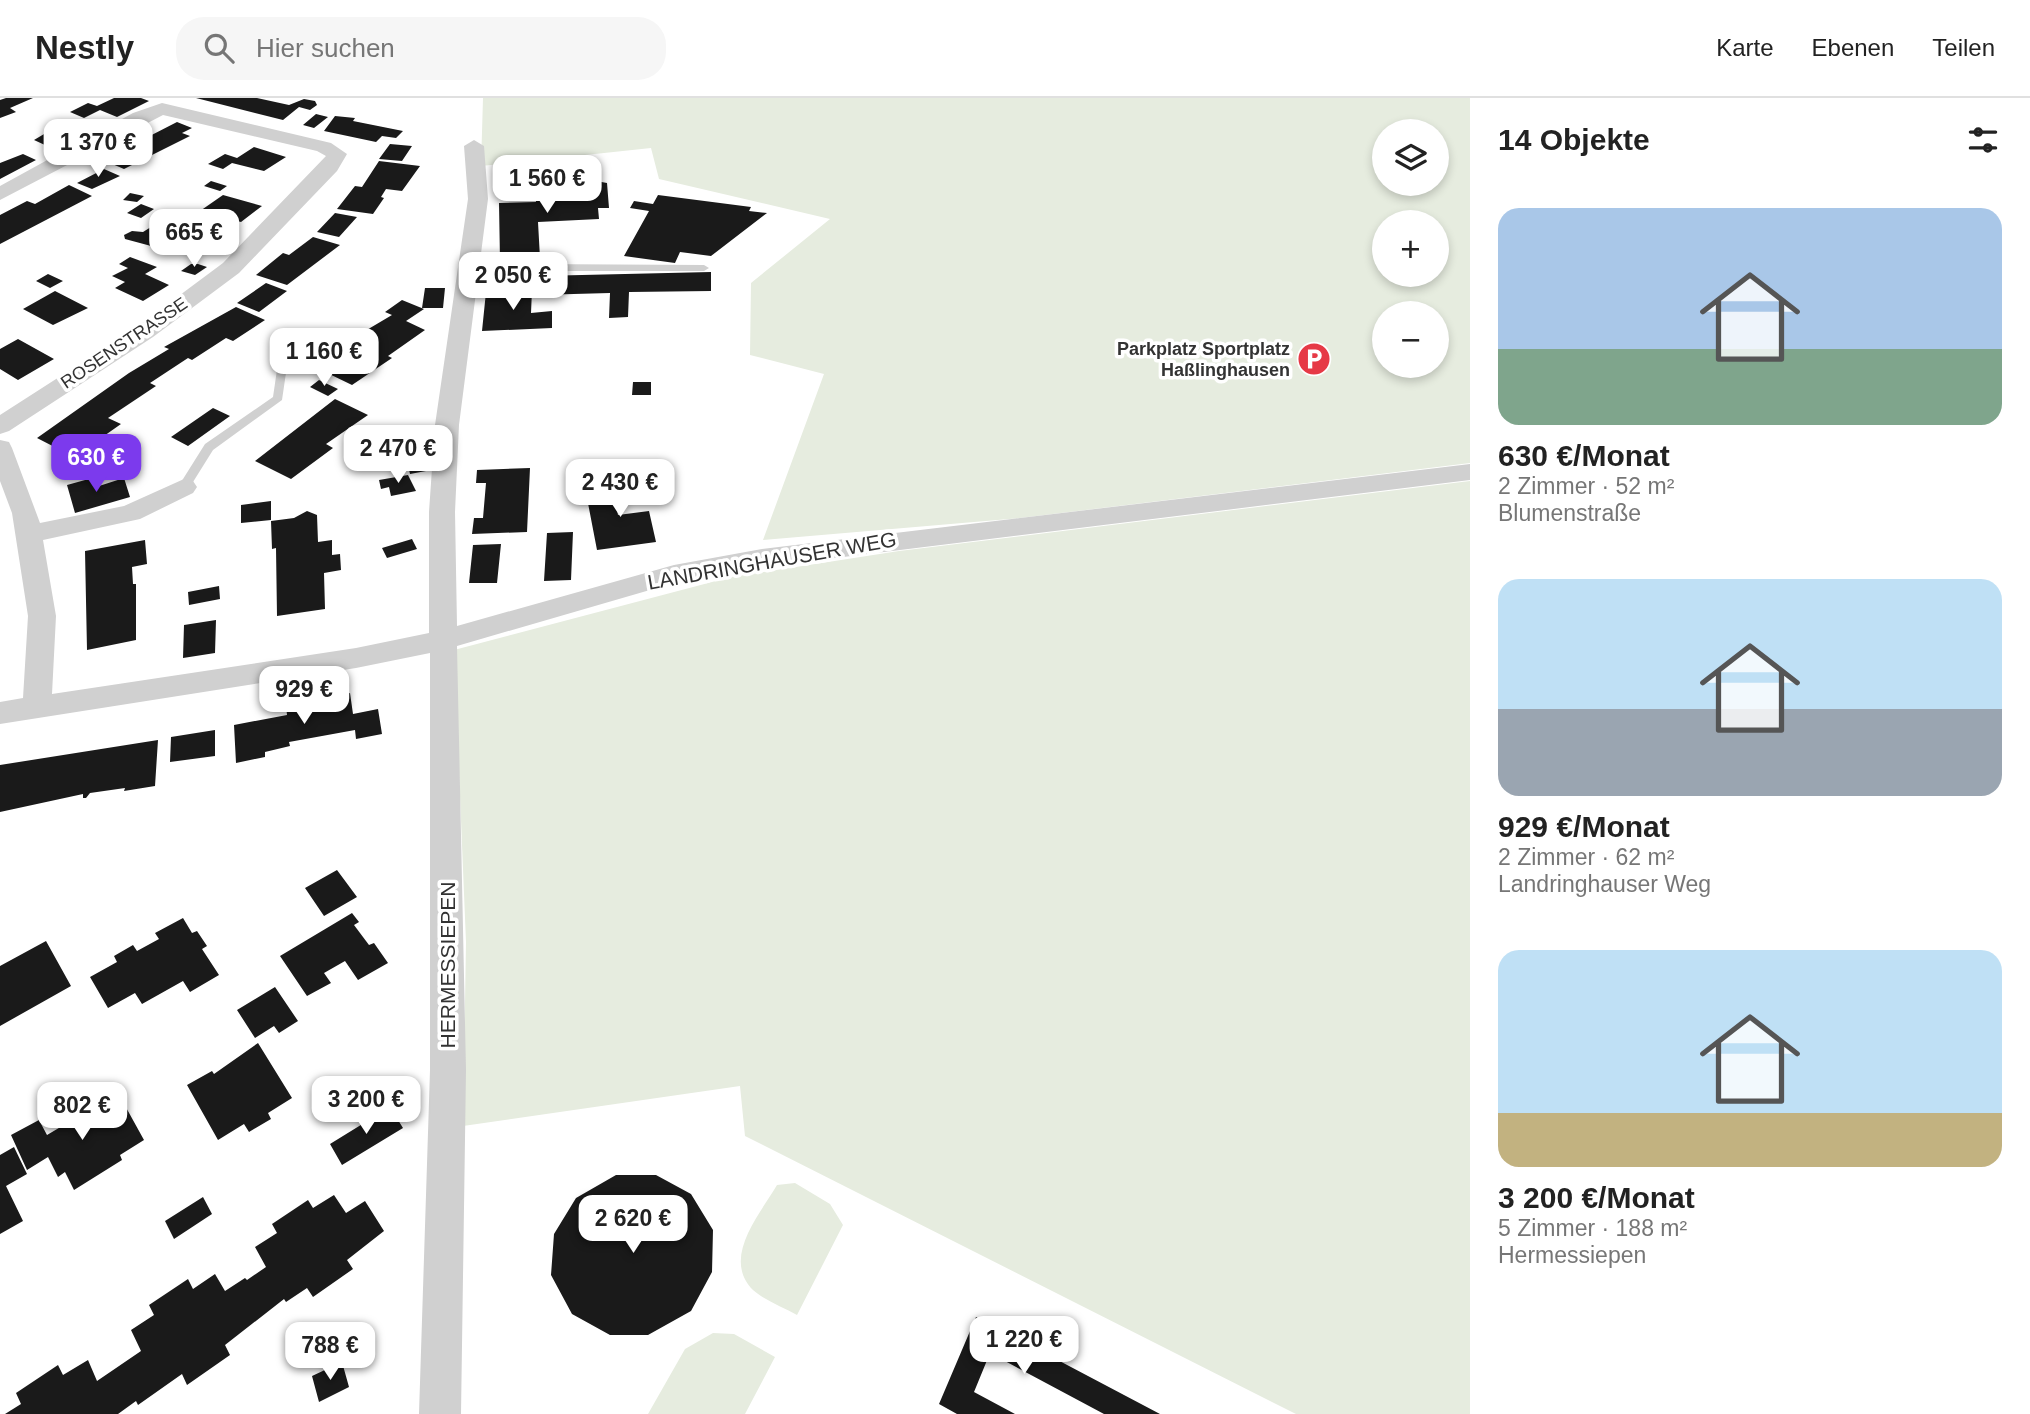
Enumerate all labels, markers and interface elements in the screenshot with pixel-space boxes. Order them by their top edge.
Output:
search box [176,17,666,80]
text: Nestly [35,29,134,66]
icon: search [200,29,238,67]
text: Hier suchen [256,33,395,63]
text: Karte [1716,34,1774,61]
text: Ebenen [1812,34,1894,61]
text: Teilen [1932,34,1995,61]
map controls [1372,119,1449,378]
button: layers [1372,119,1449,196]
pin: 1 370 € [33,120,163,179]
icon: filters [1964,121,2002,159]
text: 14 Objekte [1498,123,1650,156]
text: 1 370 € [60,129,136,155]
pin: 1 560 € [482,156,612,215]
text: 1 560 € [509,165,585,191]
pin: 665 € [145,209,243,269]
button: + [1372,210,1449,287]
text: 665 € [165,219,223,245]
pin: 2 050 € [448,252,578,312]
icon: home [1687,254,1813,380]
text: 2 050 € [475,262,551,288]
street label: ROSENSTRASSE [57,293,191,393]
button: − [1372,301,1449,378]
pin: 1 160 € [259,328,389,388]
text: 1 160 € [286,338,362,364]
place label: Parkplatz Sportplatz Haßlinghausen [1117,339,1290,380]
parking icon: Parkplatz Sportplatz Haßlinghausen [1295,340,1333,378]
pin: 2 470 € [333,426,463,485]
pin: 630 € [47,434,145,494]
text: 2 470 € [360,435,436,461]
text: 630 €/Monat [1498,439,1670,472]
text: 630 € [67,444,125,470]
pin: 2 430 € [555,460,685,519]
text: 2 430 € [582,469,658,495]
text: 2 Zimmer · 52 m² [1498,473,1674,499]
text: Blumenstraße [1498,500,1641,526]
street label: LANDRINGHAUSER WEG [646,527,898,594]
icon: home [1687,625,1813,751]
pin: 929 € [255,666,353,726]
text: 929 € [275,676,333,702]
text: 929 €/Monat [1498,810,1670,843]
text: 2 Zimmer · 62 m² [1498,844,1674,870]
text: Landringhauser Weg [1498,871,1711,897]
street label: HERMESSIEPEN [436,882,459,1048]
icon: home [1687,996,1813,1122]
pin: 3 200 € [301,1076,431,1136]
pin: 802 € [33,1082,131,1142]
text: 3 200 € [328,1086,404,1112]
text: 802 € [53,1092,111,1118]
text: 3 200 €/Monat [1498,1181,1695,1214]
pin: 2 620 € [568,1196,698,1255]
text: 2 620 € [595,1205,671,1231]
text: 5 Zimmer · 188 m² [1498,1215,1687,1241]
text: Hermessiepen [1498,1242,1646,1268]
pin: 1 220 € [959,1316,1089,1376]
pin: 788 € [281,1322,379,1382]
text: 1 220 € [986,1326,1062,1352]
text: 788 € [301,1332,359,1358]

